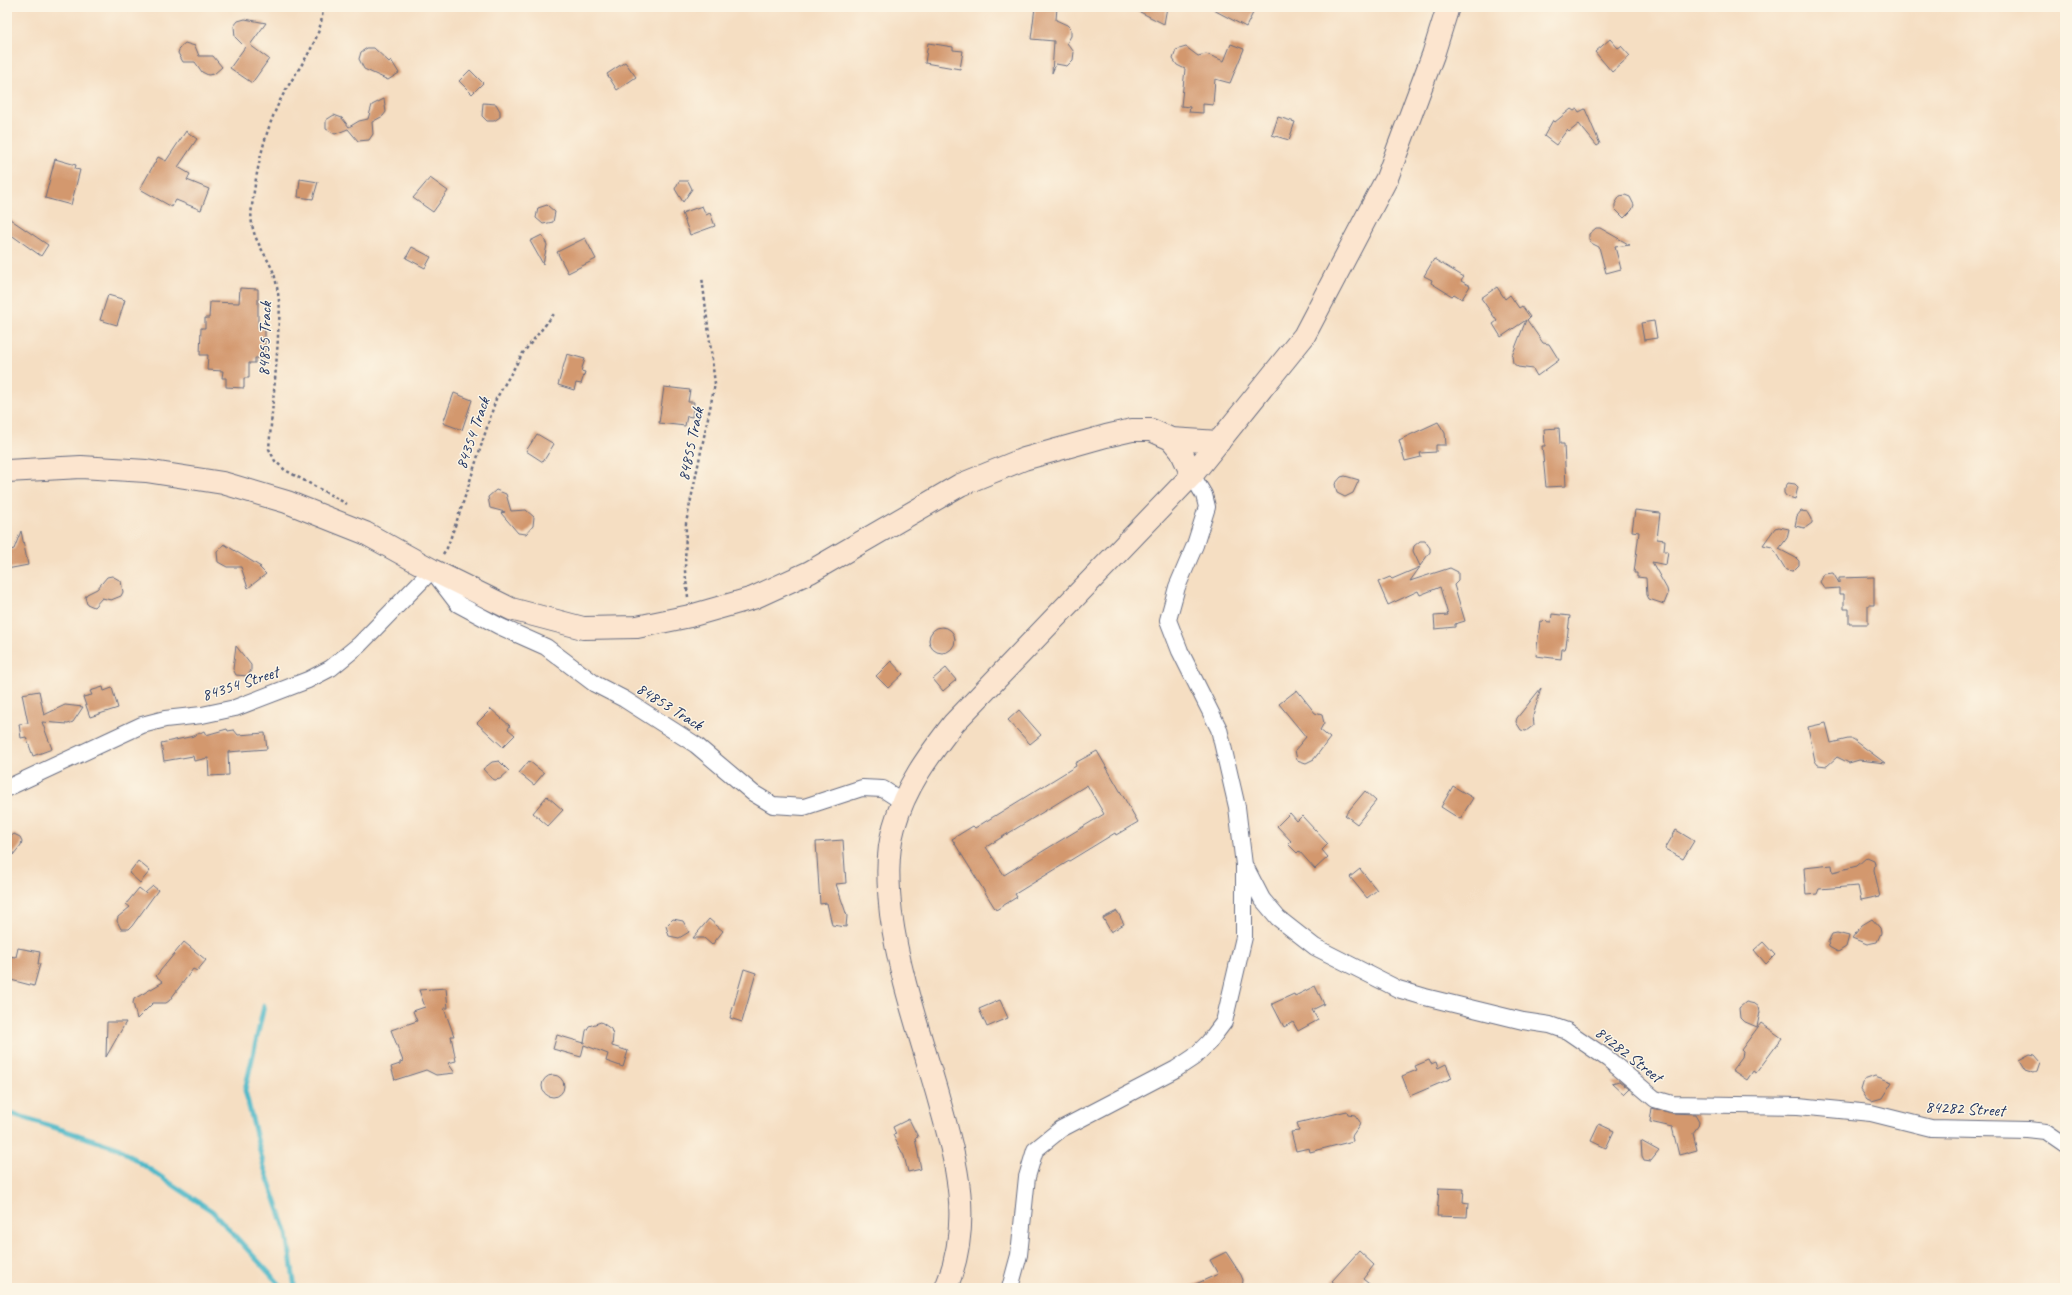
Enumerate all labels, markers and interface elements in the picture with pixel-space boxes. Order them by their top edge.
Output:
street label: 84855 Track [253,300,276,377]
street label: 84354 Track [450,393,495,472]
street label: 84855 Track [672,404,709,483]
street label: 84354 Street [199,660,283,706]
street label: 84853 Track [633,678,708,736]
street label: 84282 Street [1591,1022,1668,1089]
street label: 84282 Street [1925,1096,2008,1121]

